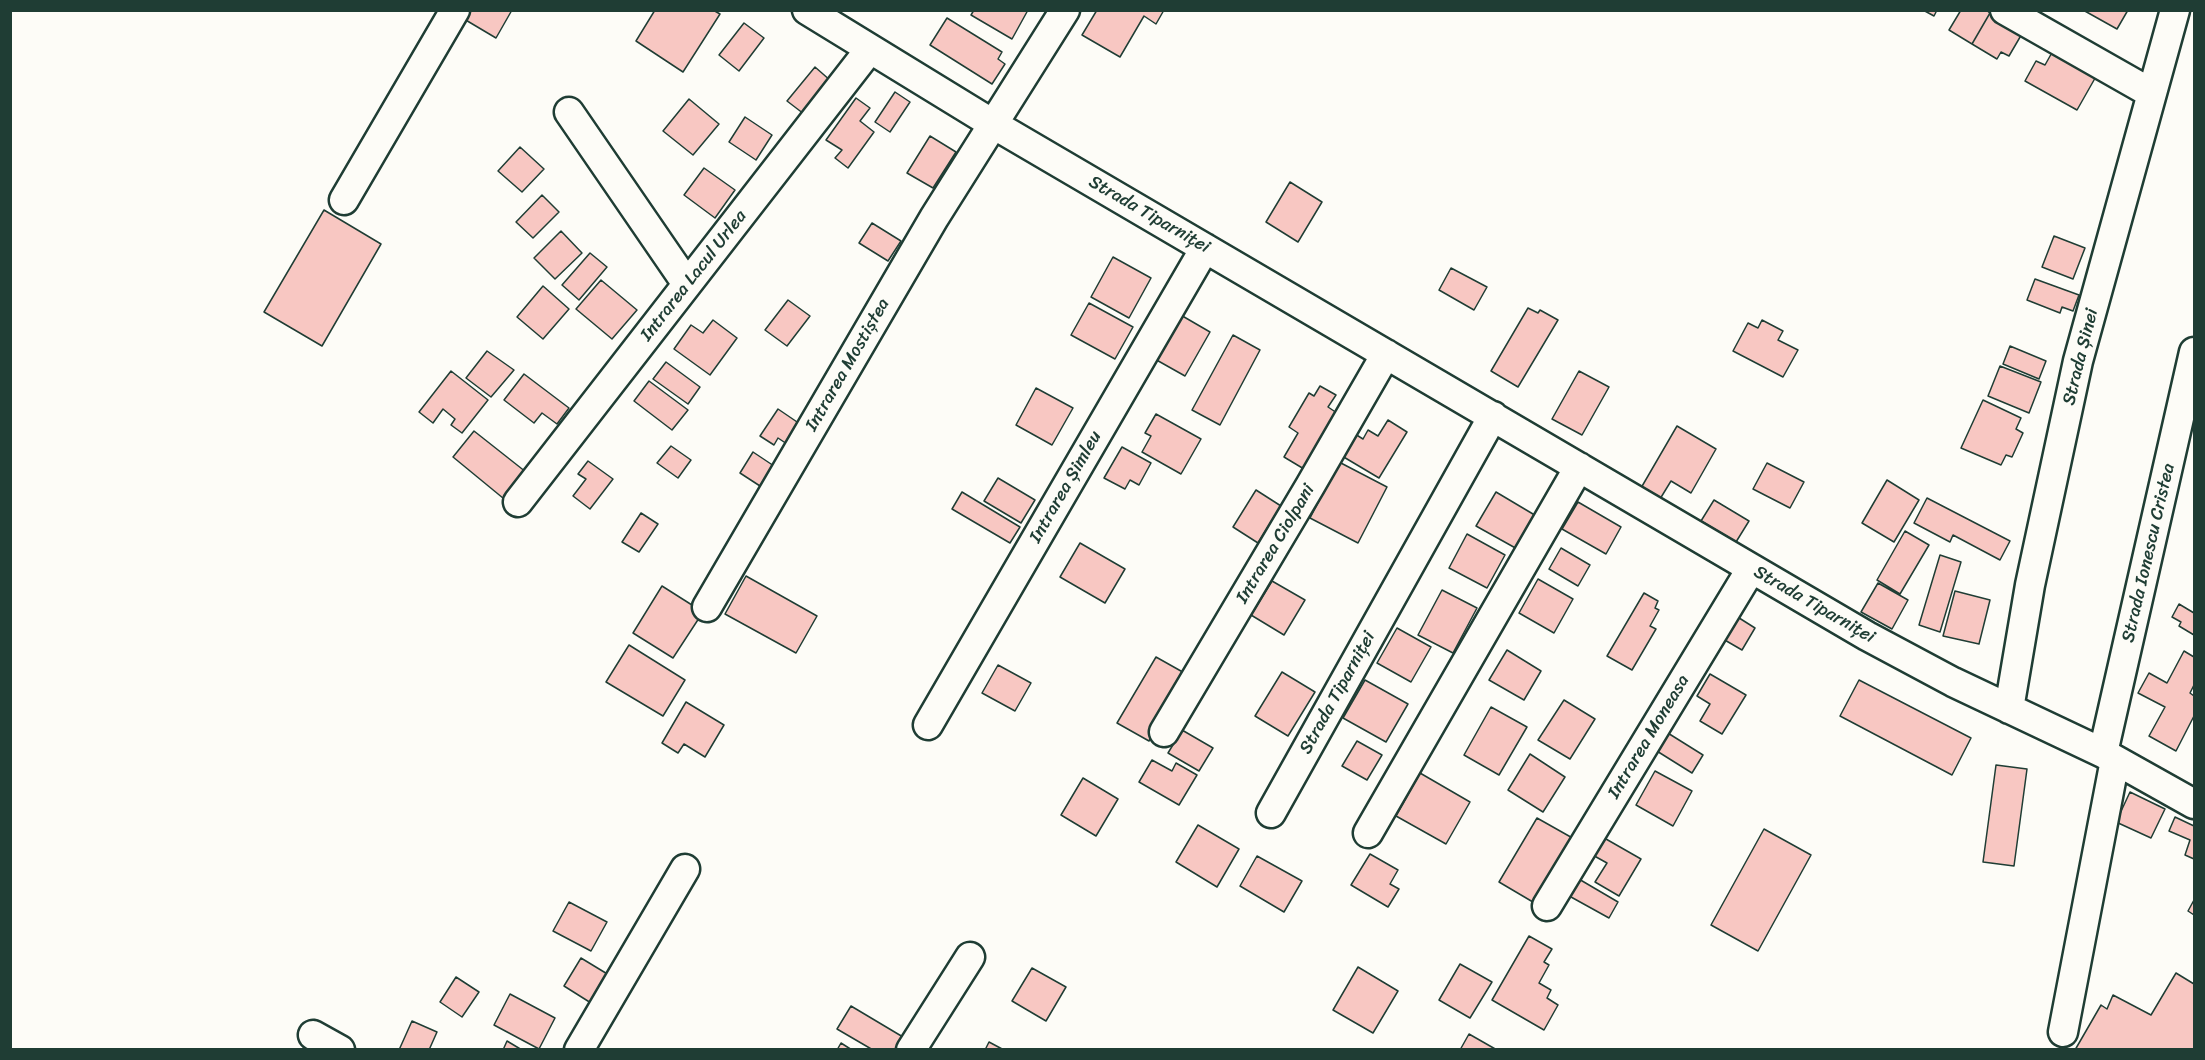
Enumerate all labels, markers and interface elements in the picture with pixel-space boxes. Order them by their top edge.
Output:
street label: Strada Tiparniței [1084,172,1214,258]
street label: Intrarea Lacul Urlea [636,206,752,346]
street label: Intrarea Mostiștea [801,295,895,435]
street label: Strada Șinei [2059,306,2103,408]
street label: Intrarea Șimleu [1025,427,1107,547]
street label: Strada Ionescu Cristea [2118,461,2180,645]
street label: Intrarea Ciolpani [1232,480,1320,608]
street label: Strada Tiparniței [1749,562,1879,648]
street label: Strada Tiparniței [1295,628,1381,758]
street label: Intrarea Moneasa [1604,671,1694,803]

